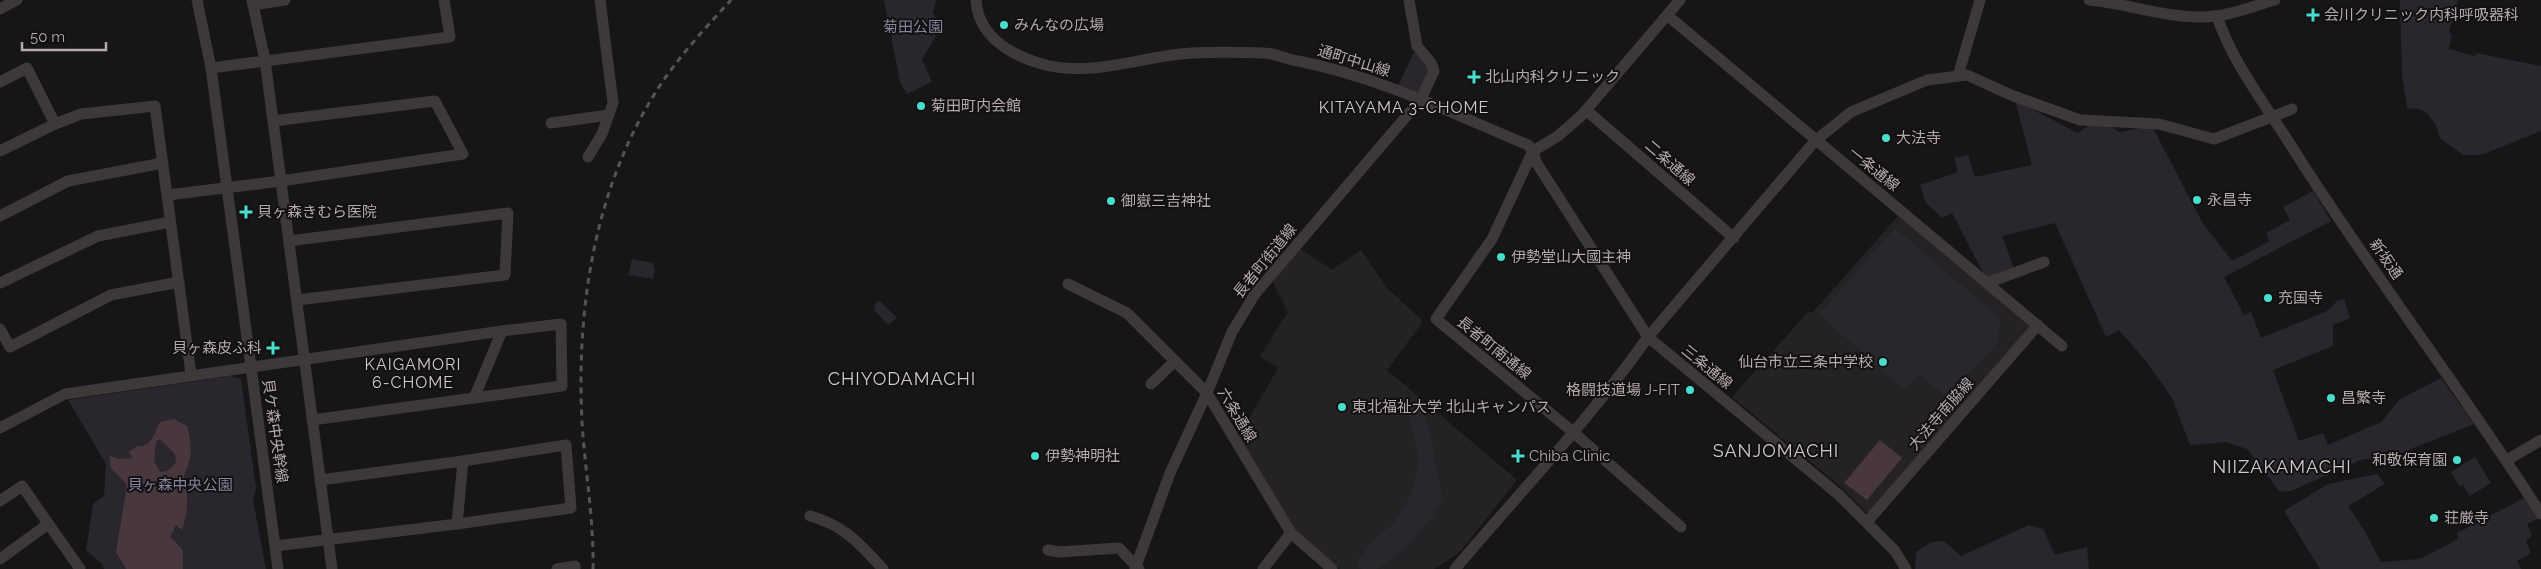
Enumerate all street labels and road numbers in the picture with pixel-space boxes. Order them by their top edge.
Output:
street label: 通町中山線 [1315,41,1393,81]
street label: 二条通線 [1641,137,1699,189]
street label: 一条通線 [1845,143,1903,195]
street label: 長者町街道線 [1230,220,1300,302]
street label: 新坂通 [2366,235,2406,283]
street label: 長者町南通線 [1453,313,1535,383]
street label: 三条通線 [1678,341,1736,393]
street label: 大法寺南脇線 [1905,374,1977,454]
street label: 貝ケ森中央幹線 [259,378,291,484]
street label: 六条通線 [1214,385,1260,445]

